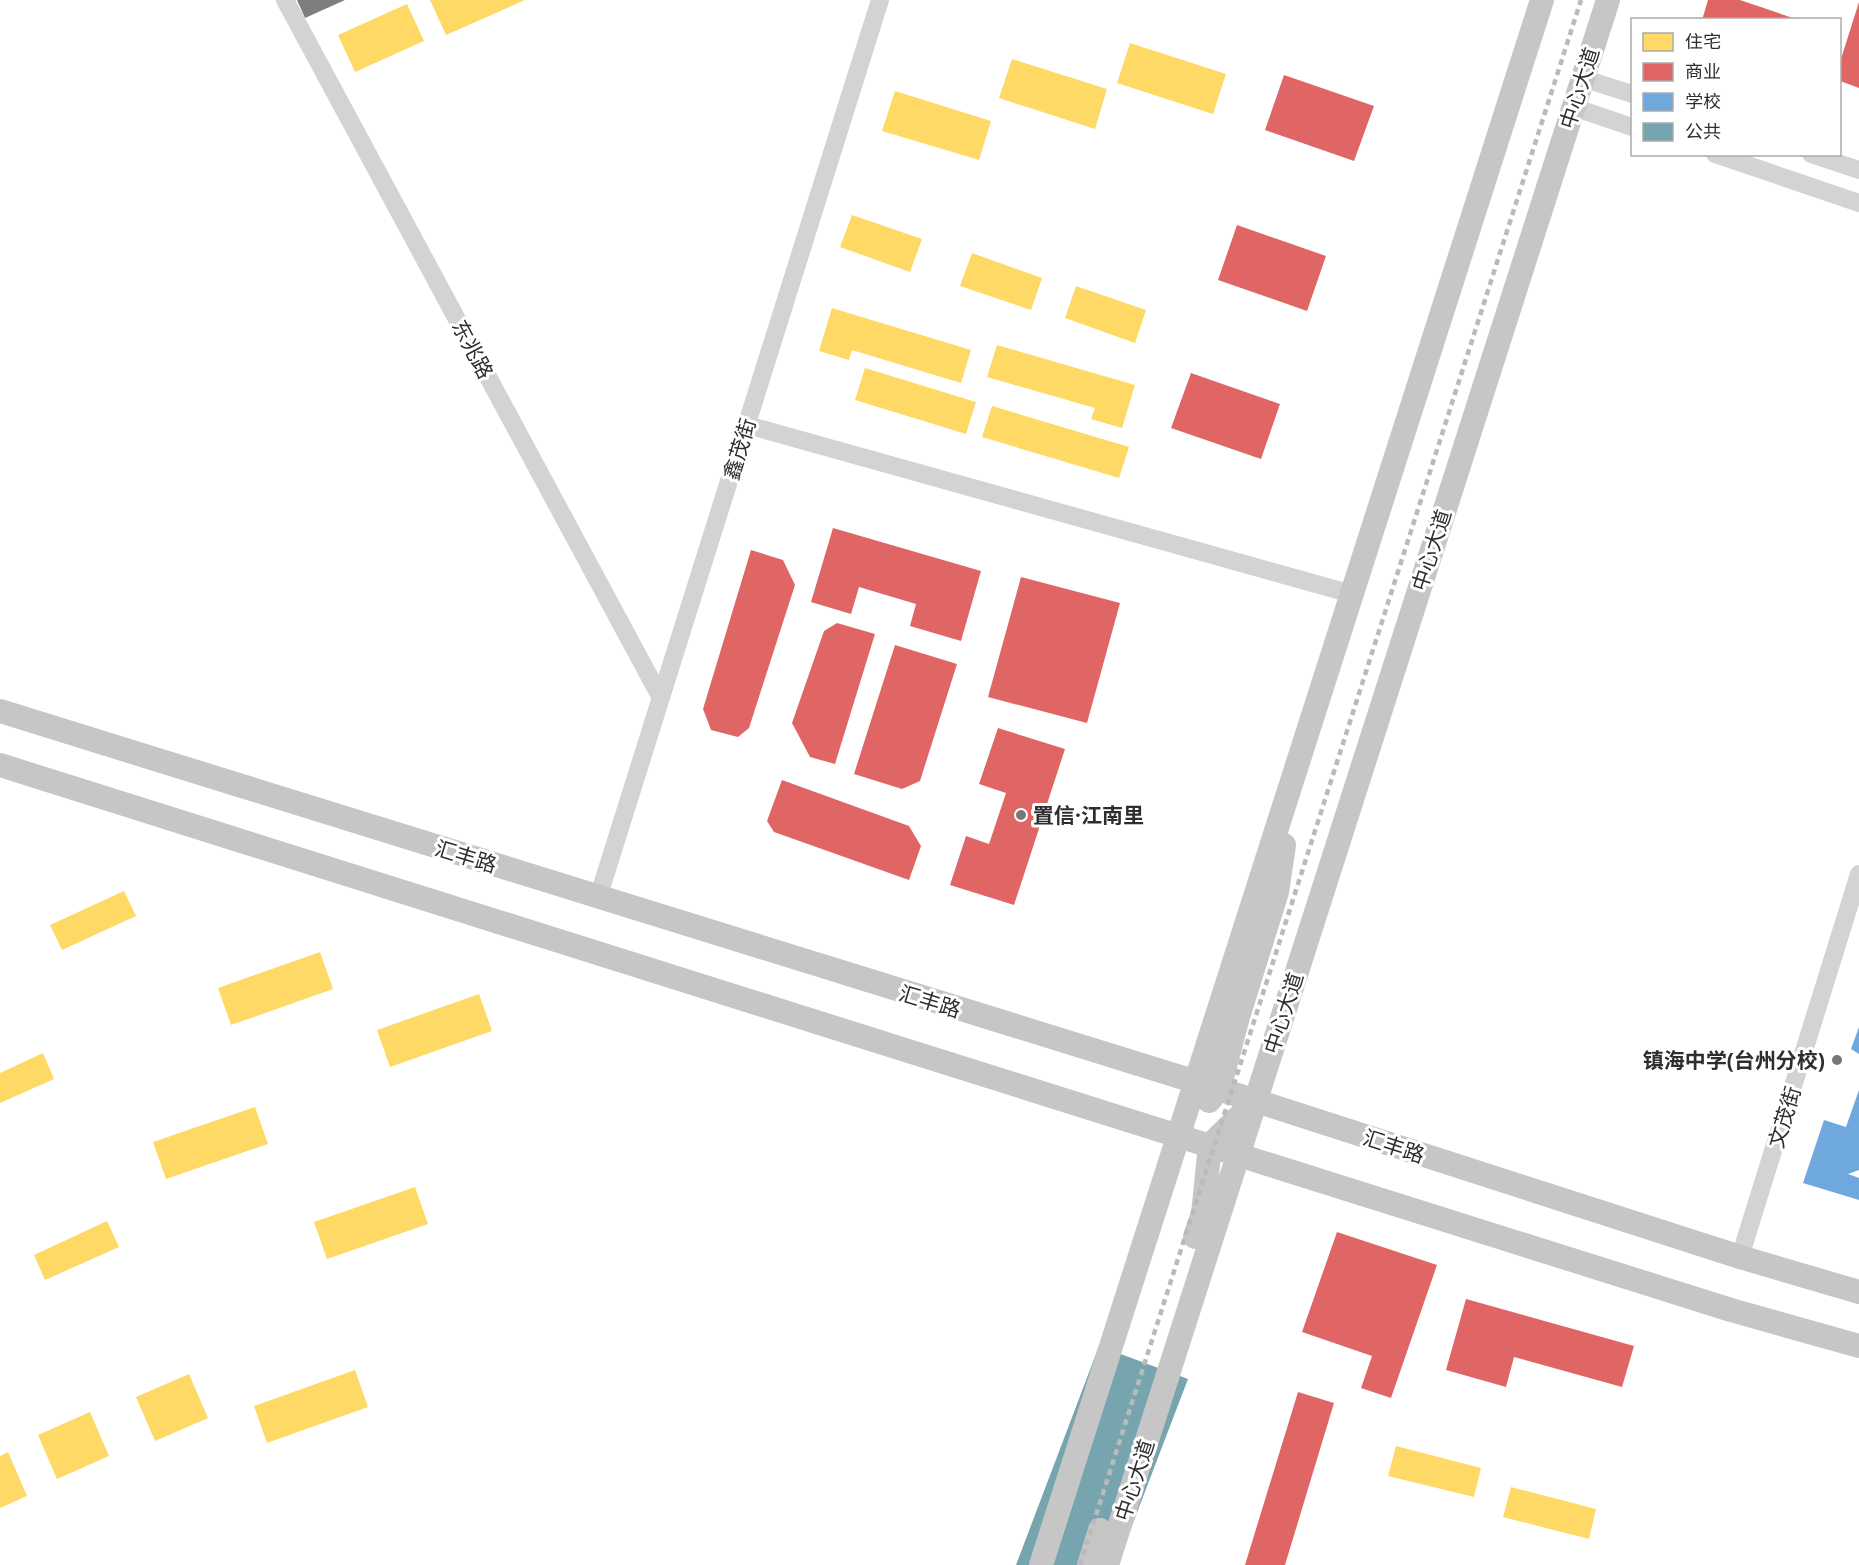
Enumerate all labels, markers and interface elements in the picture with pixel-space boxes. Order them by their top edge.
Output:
legend [1631,18,1841,156]
text: 住宅 [1685,29,1721,53]
street label: 中心大道 [1553,44,1605,132]
text: 商业 [1685,59,1721,83]
text: 学校 [1685,89,1721,113]
text: 公共 [1685,119,1721,143]
street label: 东兆路 [446,315,500,383]
street label: 鑫茂街 [716,415,762,483]
street label: 中心大道 [1405,506,1457,594]
place label: 置信·江南里 [1033,801,1144,829]
marker: 置信·江南里 [1014,808,1028,822]
street label: 汇丰路 [432,833,500,879]
street label: 中心大道 [1257,969,1309,1057]
street label: 汇丰路 [896,978,964,1024]
place label: 镇海中学(台州分校) [1643,1046,1825,1074]
marker: 镇海中学(台州分校) [1830,1053,1844,1067]
street label: 文茂街 [1761,1083,1807,1151]
street label: 汇丰路 [1360,1123,1428,1169]
street label: 中心大道 [1108,1436,1160,1524]

